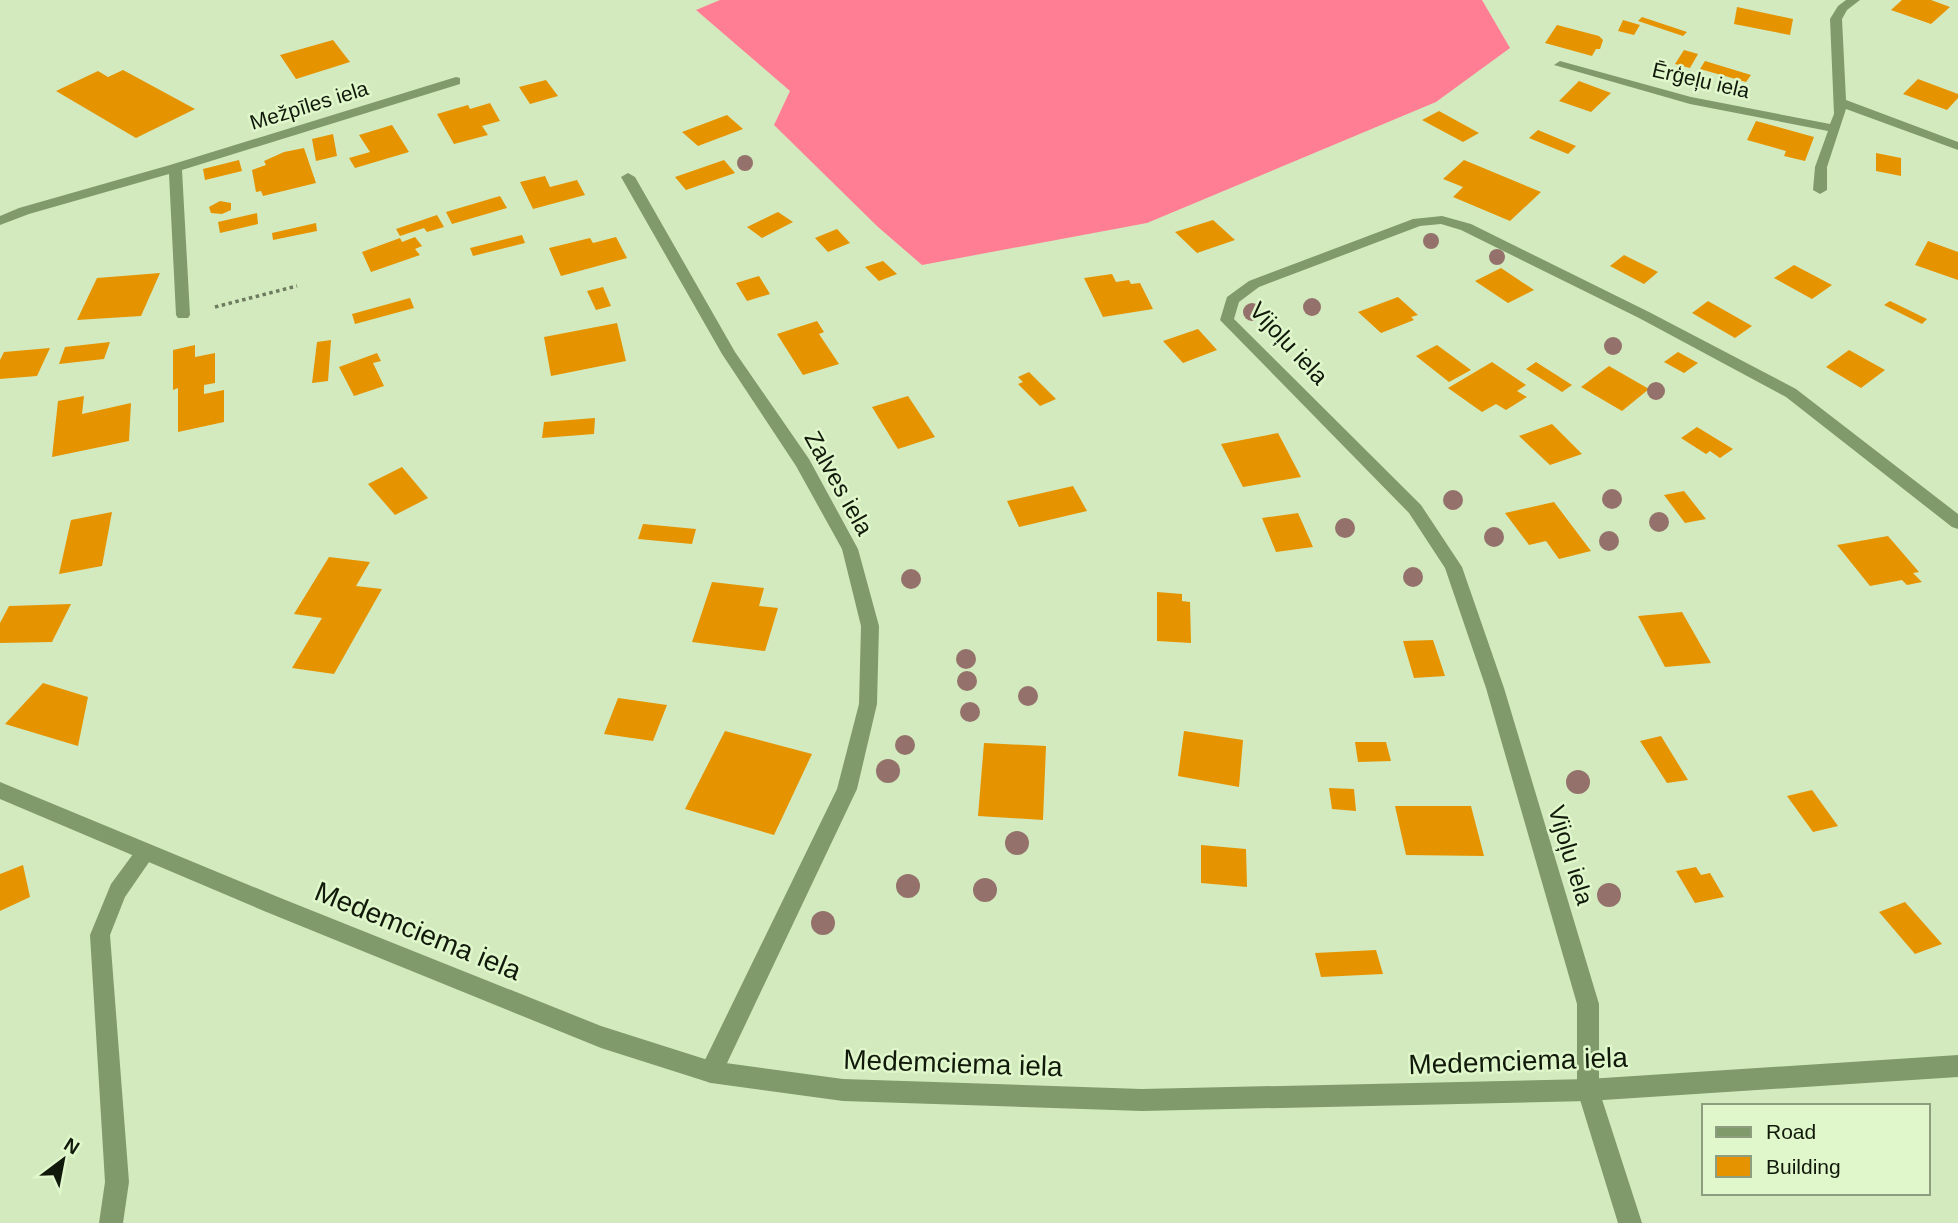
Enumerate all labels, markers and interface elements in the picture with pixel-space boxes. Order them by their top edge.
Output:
street label: Ērģeļu iela [1650,58,1752,102]
street label: Mežpīles iela [247,76,371,134]
street label: Vijoļu iela [1244,296,1334,390]
street label: Zalves iela [799,426,879,540]
street label: Vijoļu iela [1543,802,1599,908]
street label: Medemciema iela [310,876,526,987]
street label: Medemciema iela [1408,1042,1629,1080]
street label: Medemciema iela [843,1044,1064,1082]
legend [1702,1104,1930,1195]
text: Road [1766,1120,1816,1143]
north arrow [28,1125,98,1195]
text: N [60,1133,83,1159]
text: Building [1766,1155,1841,1178]

